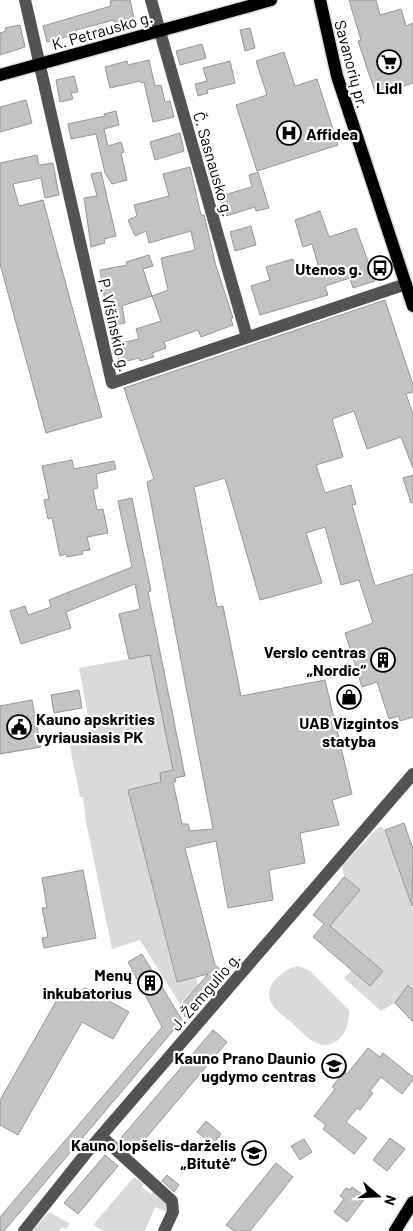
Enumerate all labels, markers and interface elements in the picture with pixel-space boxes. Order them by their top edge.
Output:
street label: K. Petrausko g. [50,7,154,53]
street label: Savanorių pr. [331,18,373,110]
supermarket icon: Lidl [376,49,402,75]
place label: Lidl [376,78,402,97]
street label: Č. Sasnausko g. [190,109,238,219]
hospital icon: Affidea [276,120,302,146]
place label: Affidea [306,124,358,143]
bus stop icon: Utenos g. [367,255,393,281]
place label: Utenos g. [295,259,362,278]
street label: P. Višinskio g. [95,276,135,374]
place label: Verslo centras „Nordic“ [264,642,366,679]
building icon: Verslo centras „Nordic“ [370,647,396,673]
shop icon: UAB Vizgintos statyba [336,684,362,710]
place label: Kauno apskrities vyriausiasis PK [36,709,155,746]
place label: UAB Vizgintos statyba [299,713,399,750]
public building icon: Kauno apskrities vyriausiasis PK [6,714,32,740]
street label: J. Žemgulio g. [166,948,244,1034]
place label: Menų inkubatorius [43,965,132,1002]
building icon: Menų inkubatorius [137,970,163,996]
place label: Kauno Prano Daunio ugdymo centras [174,1048,316,1085]
school or university icon: Kauno Prano Daunio ugdymo centras [321,1053,347,1079]
place label: Kauno lopšelis-darželis „Bitutė“ [71,1135,236,1172]
school or university icon: Kauno lopšelis-darželis „Bitutė“ [241,1140,267,1166]
north arrow [353,1171,403,1221]
text: N [381,1193,400,1208]

